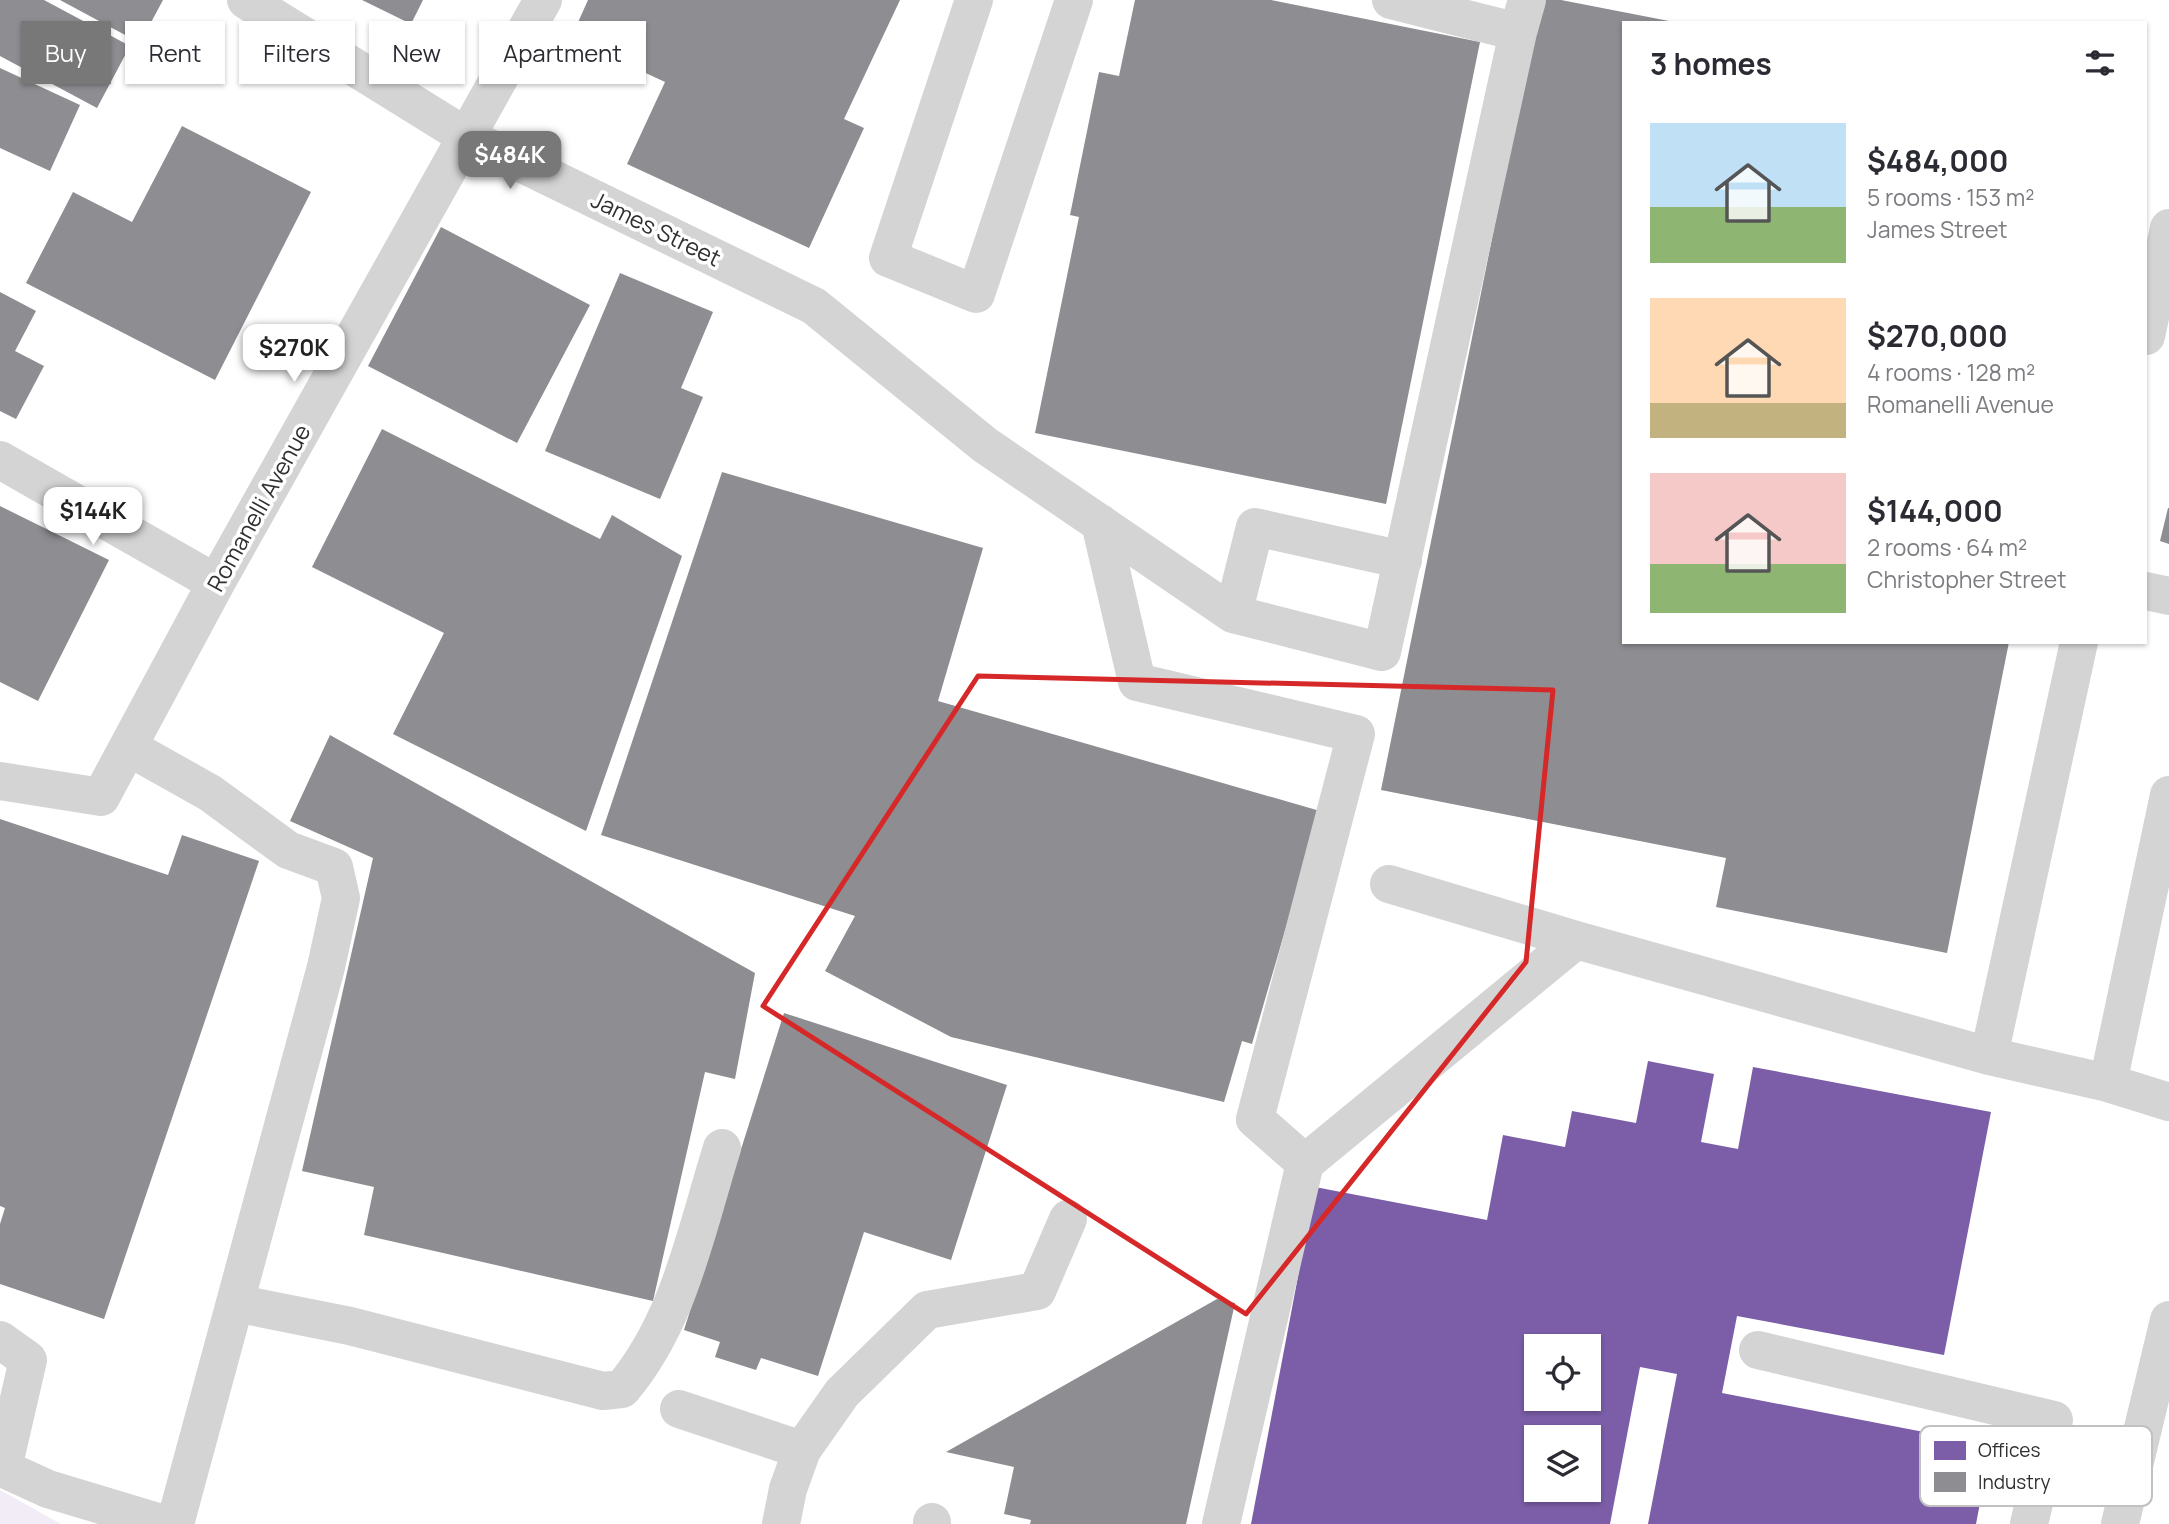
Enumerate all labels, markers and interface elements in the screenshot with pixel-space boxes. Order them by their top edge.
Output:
chip: Buy [21,21,111,84]
chip: Rent [125,21,225,84]
chip: Filters [239,21,355,84]
chip: New [369,21,465,84]
chip: Apartment [479,21,646,84]
text: 3 homes [1650,43,1772,84]
icon: filters [2081,44,2119,82]
pin: $484K [461,132,559,191]
text: $484K [474,138,546,170]
text: $484,000 [1867,140,2008,181]
icon: home [1706,151,1790,235]
text: 5 rooms · 153 m² [1867,181,2034,213]
street label: James Street [586,183,727,273]
text: James Street [1867,213,2008,245]
text: $270,000 [1867,315,2008,356]
pin: $270K [245,324,343,384]
icon: home [1706,326,1790,410]
text: $270K [259,331,329,363]
text: 4 rooms · 128 m² [1867,356,2035,388]
text: Romanelli Avenue [1867,388,2054,420]
street label: Romanelli Avenue [199,418,317,597]
pin: $144K [44,488,142,547]
text: $144,000 [1867,490,2003,531]
text: $144K [59,494,127,526]
icon: home [1706,501,1790,585]
text: 2 rooms · 64 m² [1867,531,2027,563]
text: Christopher Street [1867,563,2066,595]
map controls [1524,1334,1601,1502]
button: locate [1524,1334,1601,1411]
button: layers [1524,1425,1601,1502]
legend [1920,1426,2152,1506]
text: Offices [1978,1437,2040,1463]
text: Industry [1978,1469,2051,1495]

